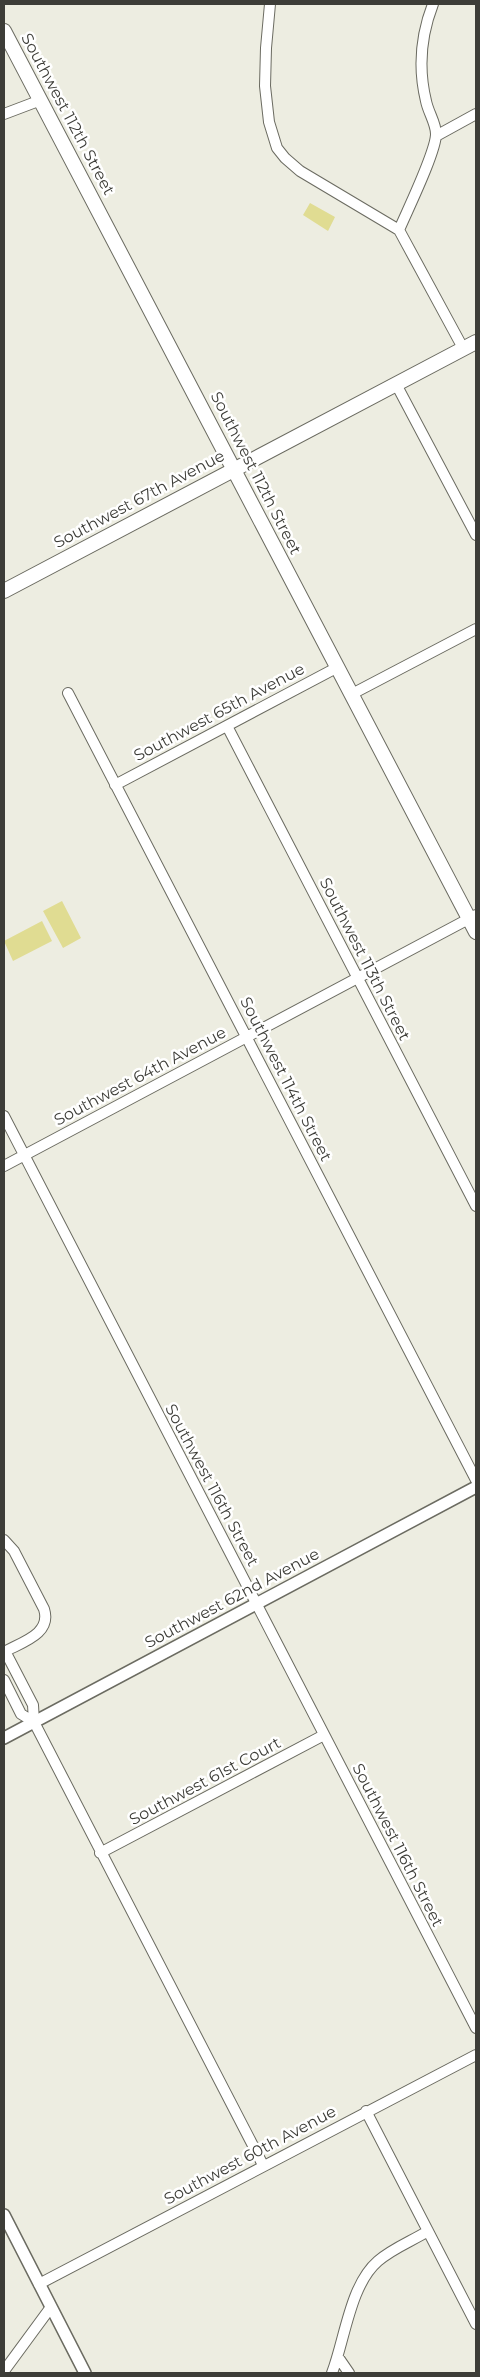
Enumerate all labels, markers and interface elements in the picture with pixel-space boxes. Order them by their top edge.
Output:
street label: Southwest 112th Street [17,30,119,198]
street label: Southwest 112th Street [207,388,306,558]
street label: Southwest 67th Avenue [50,446,228,552]
street label: Southwest 65th Avenue [130,659,308,765]
street label: Southwest 113th Street [316,874,415,1044]
street label: Southwest 114th Street [236,994,336,1165]
street label: Southwest 64th Avenue [51,1023,229,1129]
street label: Southwest 116th Street [161,1401,263,1570]
street label: Southwest 62nd Avenue [142,1544,322,1652]
street label: Southwest 61st Court [126,1733,284,1829]
street label: Southwest 116th Street [348,1760,448,1930]
street label: Southwest 60th Avenue [161,2102,339,2208]

